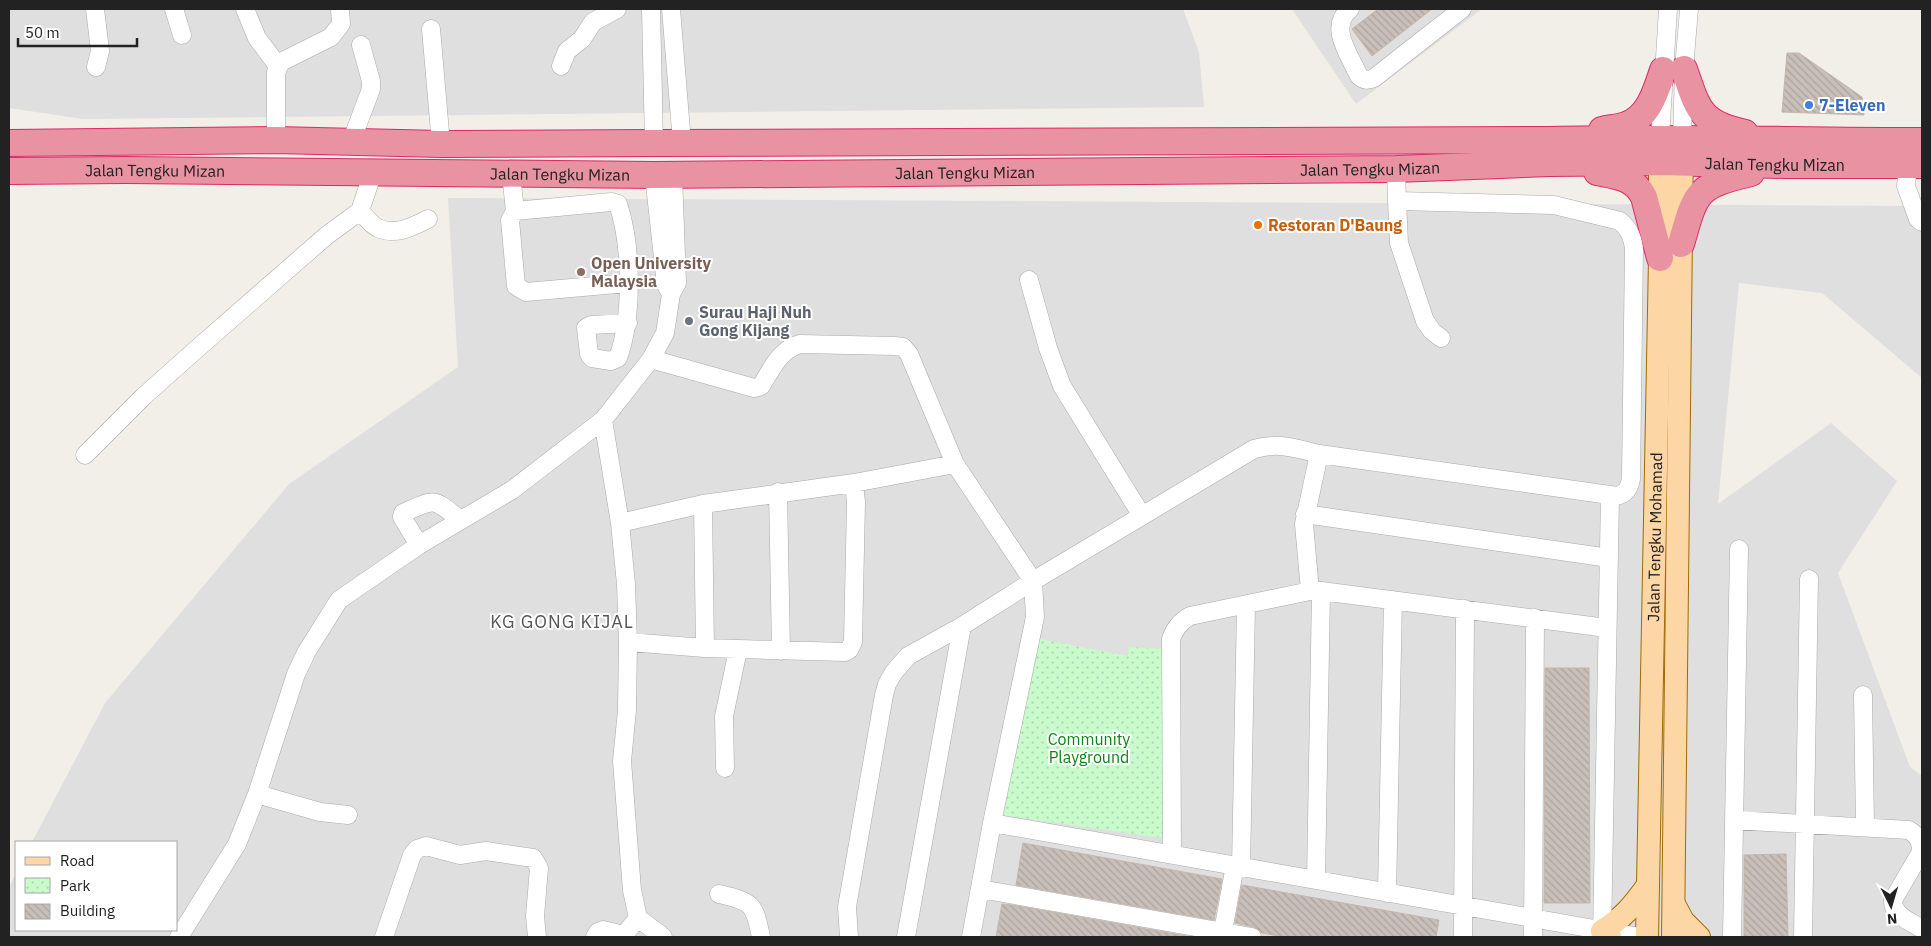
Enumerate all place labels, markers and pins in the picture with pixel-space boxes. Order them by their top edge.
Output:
place label: 7-Eleven [1819,95,1885,115]
marker: 7-Eleven [1803,99,1815,111]
place label: Restoran D'Baung [1268,215,1402,235]
marker: Restoran D'Baung [1252,219,1264,231]
place label: Open University Malaysia [591,253,711,291]
marker: Open University Malaysia [575,266,587,278]
place label: Surau Haji Nuh Gong Kijang [699,302,811,340]
marker: Surau Haji Nuh Gong Kijang [683,315,695,327]

